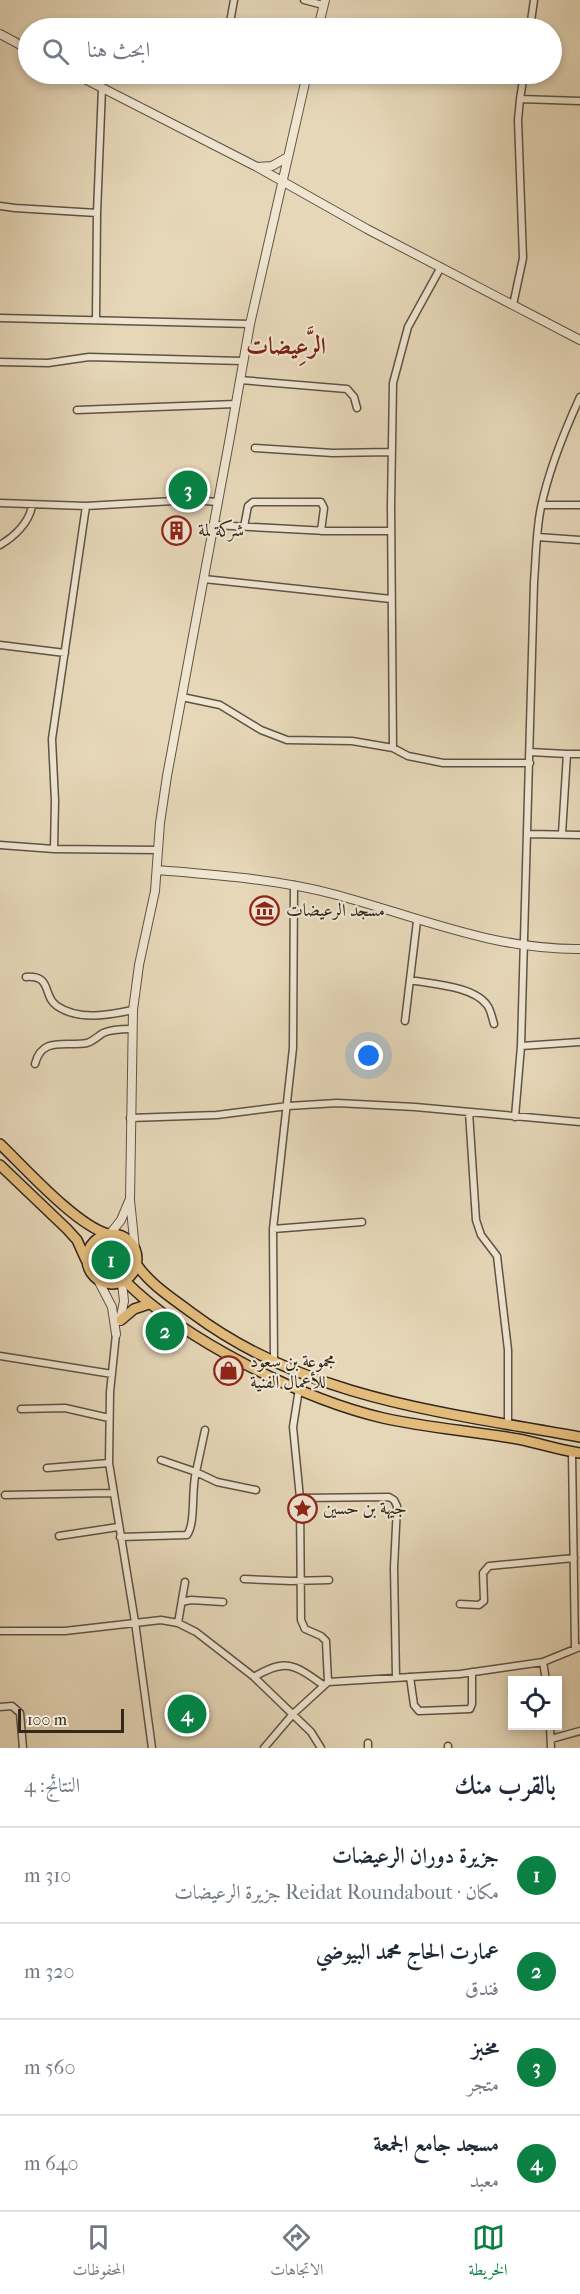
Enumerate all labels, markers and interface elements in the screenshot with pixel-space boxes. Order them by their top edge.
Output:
search box [18,18,562,84]
icon: search [39,35,72,68]
text: ابحث هنا [87,37,150,63]
district label: الرَّعِيضات [246,326,326,366]
pin: 3 [168,468,207,512]
building icon: شركة لمة [161,514,193,546]
place label: شركة لمة [198,519,244,542]
museum icon: مسجد الرعيضات [249,894,281,926]
place label: مسجد الرعيضات [286,900,385,921]
your location [354,1041,383,1070]
pin: 1 [92,1238,130,1282]
pin: 2 [146,1308,184,1354]
place label: مجموعة بن سعود للأعمال الفنية [250,1351,335,1393]
shop icon: مجموعة بن سعود للأعمال الفنية [213,1355,245,1387]
place icon: جيهة بن حسين [286,1492,318,1524]
place label: جيهة بن حسين [323,1498,407,1520]
map controls [508,1676,562,1730]
button: locate [508,1676,562,1730]
pin: 4 [168,1692,207,1736]
scale bar [18,1706,124,1734]
text: 100 m [27,1710,67,1729]
text: بالقرب منك [454,1770,556,1801]
text: النتائج: 4 [24,1774,80,1797]
text: جزيرة دوران الرعيضات [332,1843,499,1869]
text: 310 m [24,1864,71,1887]
text: 1 [533,1864,540,1887]
text: مكان · Reidat Roundabout جزيرة الرعيضات [174,1881,499,1904]
text: عمارت الحاج محمد البيوضي [316,1939,499,1965]
text: 320 m [24,1960,74,1983]
text: 2 [531,1960,542,1983]
text: فندق [465,1977,499,2000]
text: مخبز [472,2035,499,2061]
text: 560 m [24,2056,75,2079]
text: 3 [532,2056,541,2079]
text: متجر [467,2073,499,2096]
text: مسجد جامع الجمعة [373,2131,499,2157]
text: 640 m [24,2152,79,2175]
text: 4 [531,2152,542,2175]
text: معبد [470,2169,499,2192]
tab: المحفوظات [73,2221,125,2285]
tab: الاتجاهات [270,2221,324,2285]
tab: الخريطة [469,2221,508,2285]

